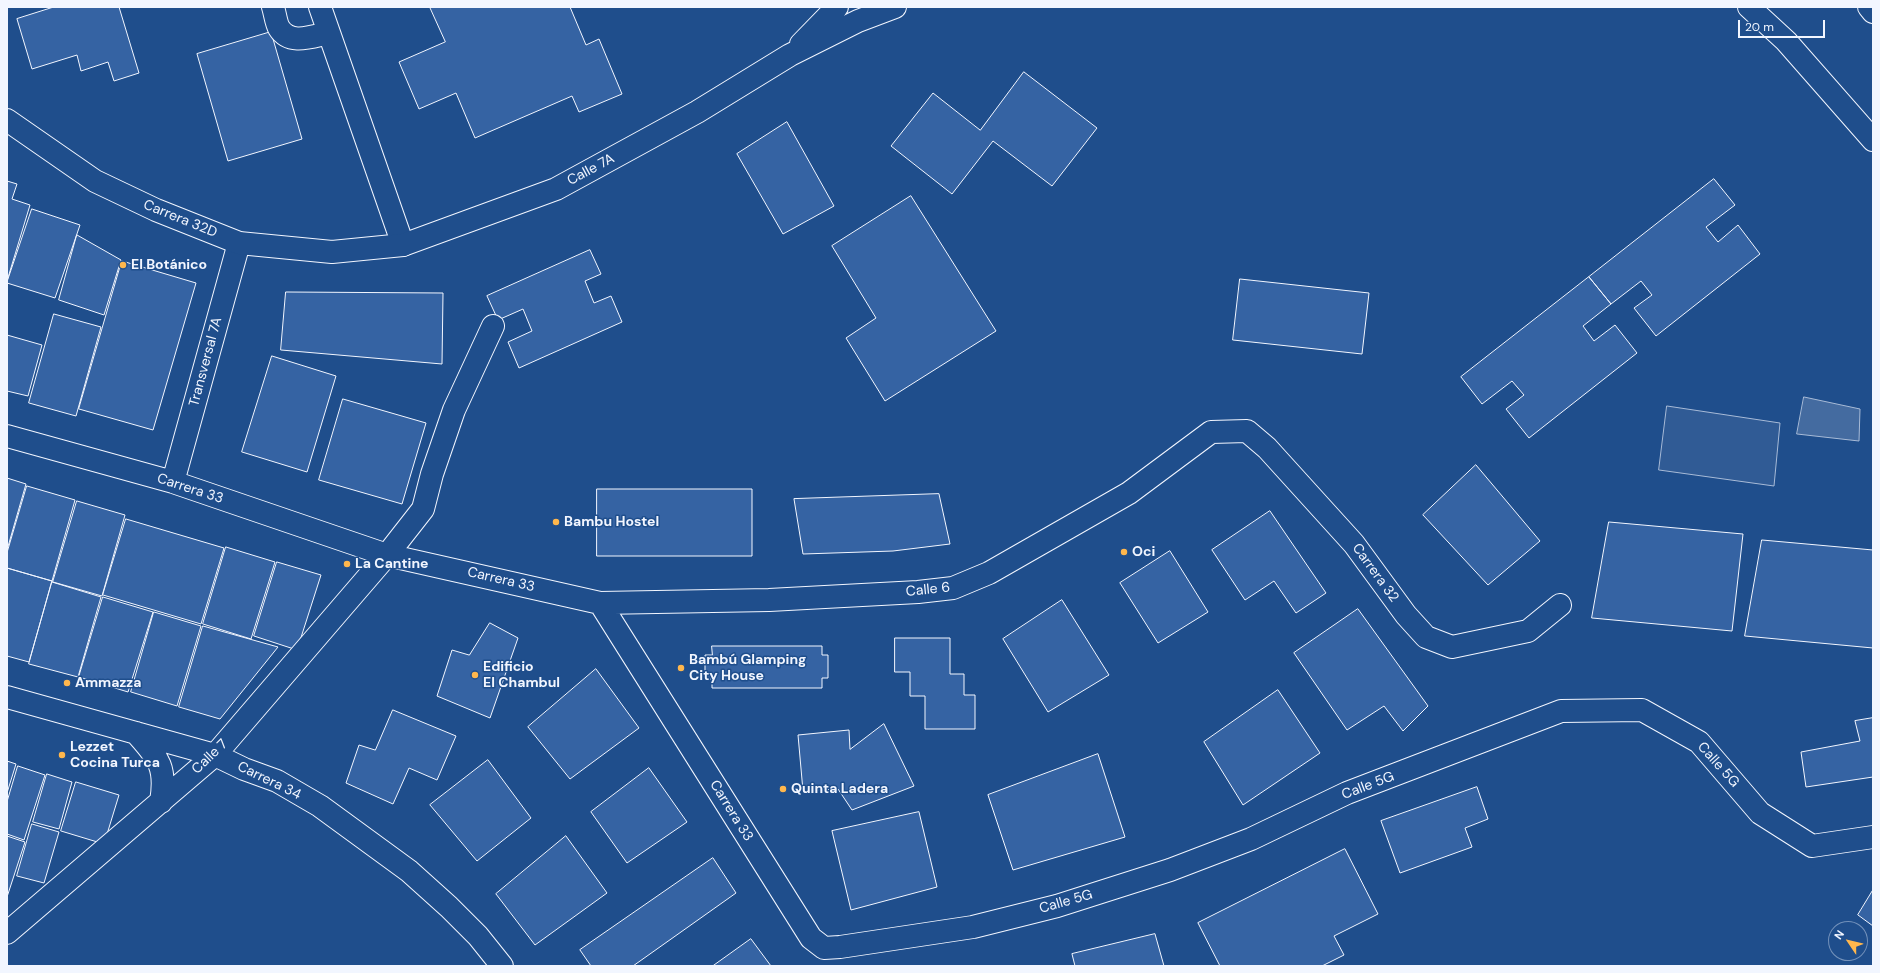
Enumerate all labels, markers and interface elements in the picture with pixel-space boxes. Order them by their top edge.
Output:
scale bar [1740,12,1827,38]
text: 20 m [1745,19,1774,35]
street label: Calle 7A [564,151,618,189]
street label: Carrera 32D [141,197,219,241]
place label: El Botánico [131,257,207,273]
marker: El Botánico [118,260,128,270]
street label: Transversal 7A [186,316,226,408]
street label: Carrera 33 [155,470,225,508]
place label: Bambu Hostel [564,514,659,530]
marker: Bambu Hostel [551,517,561,527]
street label: Carrera 32 [1348,540,1402,606]
place label: Oci [1132,544,1155,560]
marker: Oci [1119,547,1129,557]
place label: La Cantine [355,556,428,572]
marker: La Cantine [342,559,352,569]
street label: Carrera 33 [466,564,536,596]
street label: Calle 6 [905,579,951,601]
place label: Bambú Glamping City House [689,652,806,684]
place label: Edificio El Chambul [483,659,560,692]
marker: Bambú Glamping City House [676,663,686,673]
marker: Edificio El Chambul [470,670,480,680]
place label: Ammazza [75,675,141,691]
marker: Ammazza [62,678,72,688]
street label: Calle 7 [189,736,231,778]
place label: Lezzet Cocina Turca [70,739,160,772]
street label: Calle 5G [1693,739,1743,791]
marker: Lezzet Cocina Turca [57,750,67,760]
street label: Carrera 34 [234,758,304,804]
street label: Calle 5G [1339,768,1397,804]
street label: Carrera 33 [706,777,756,845]
place label: Quinta Ladera [791,781,888,797]
marker: Quinta Ladera [778,784,788,794]
street label: Calle 5G [1037,886,1095,918]
north arrow [1828,921,1868,961]
text: N [1831,927,1847,942]

